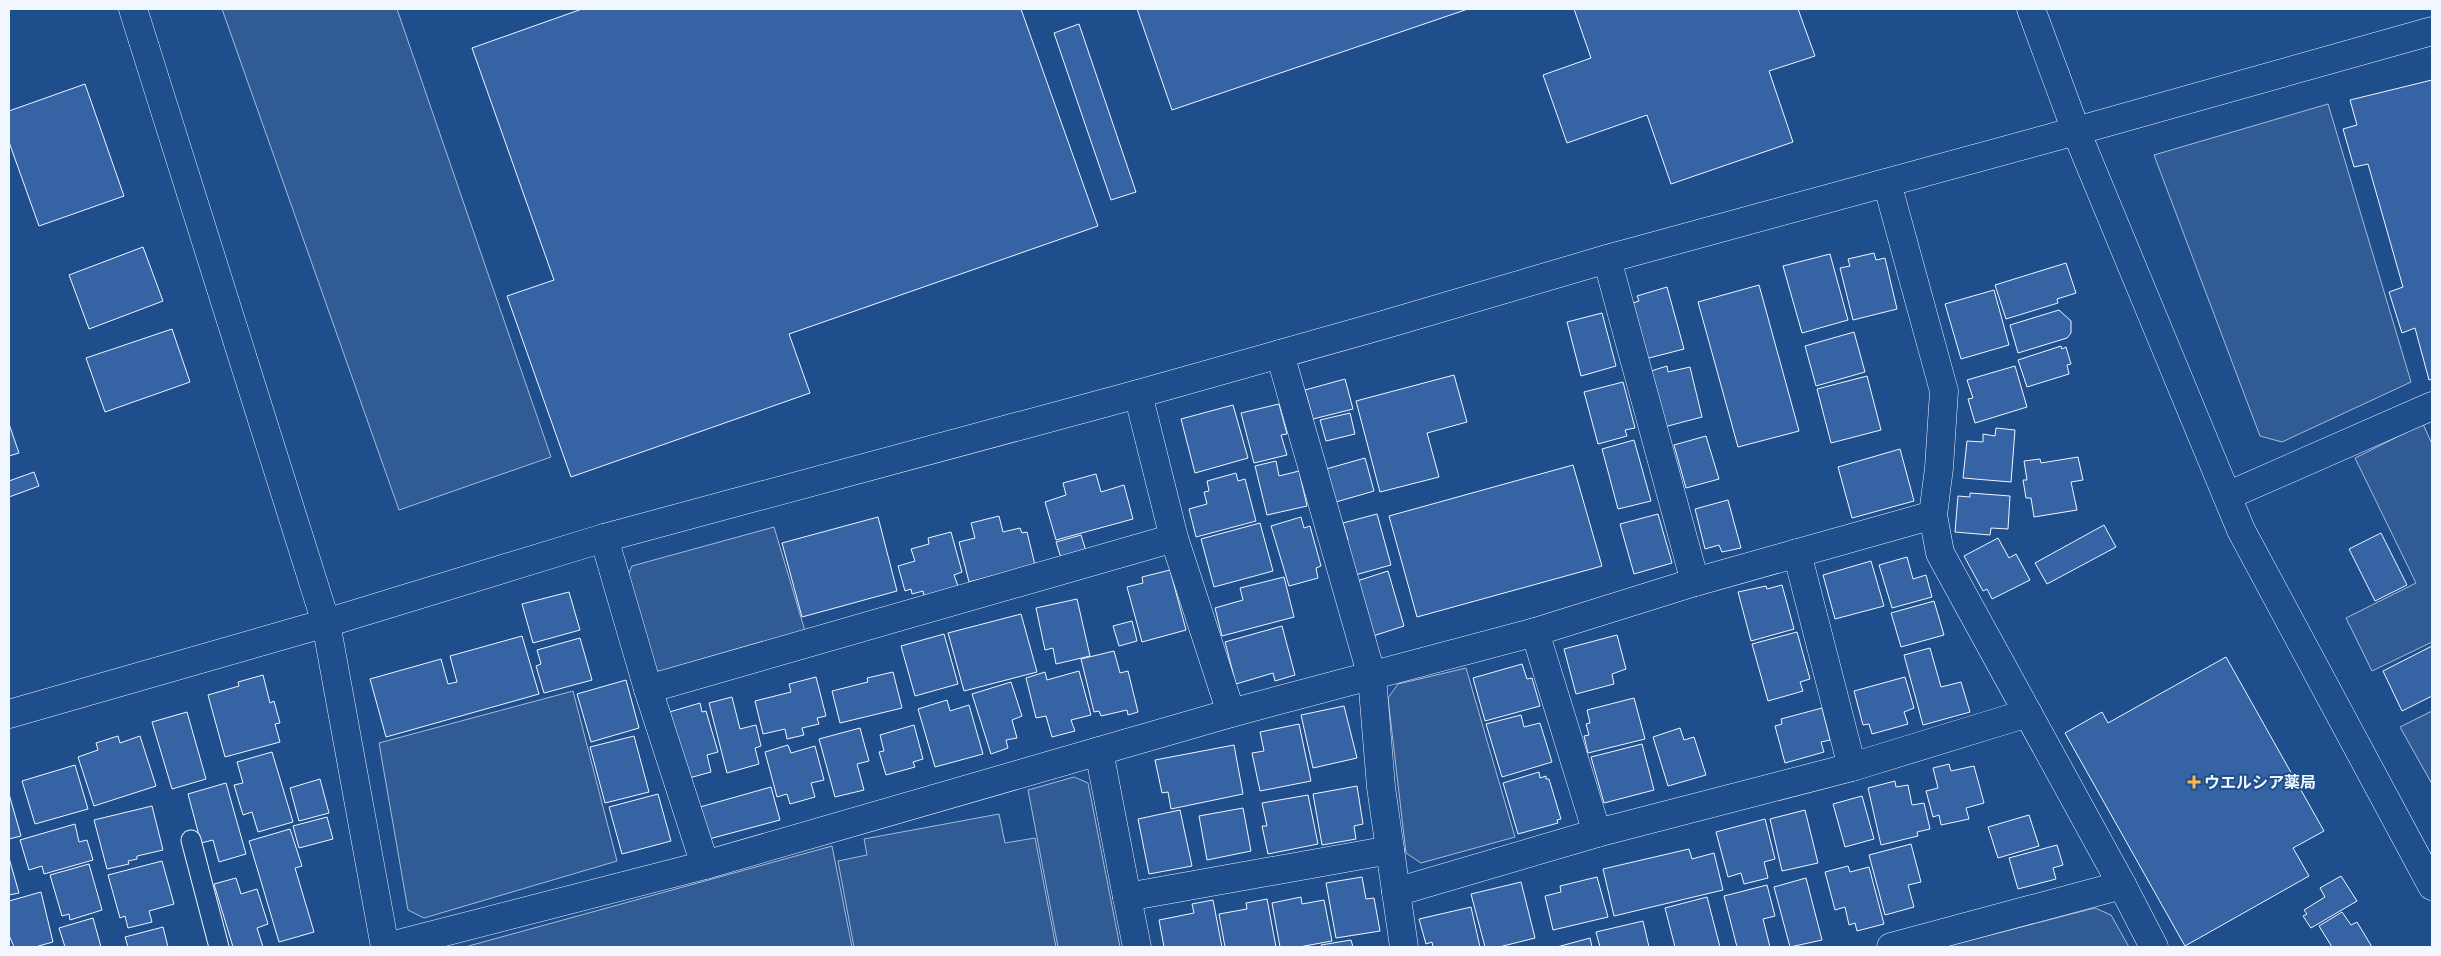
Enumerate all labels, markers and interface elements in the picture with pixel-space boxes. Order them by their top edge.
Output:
place label: ウエルシア薬局 [2204,773,2316,792]
marker: ウエルシア薬局 [2188,776,2200,788]

